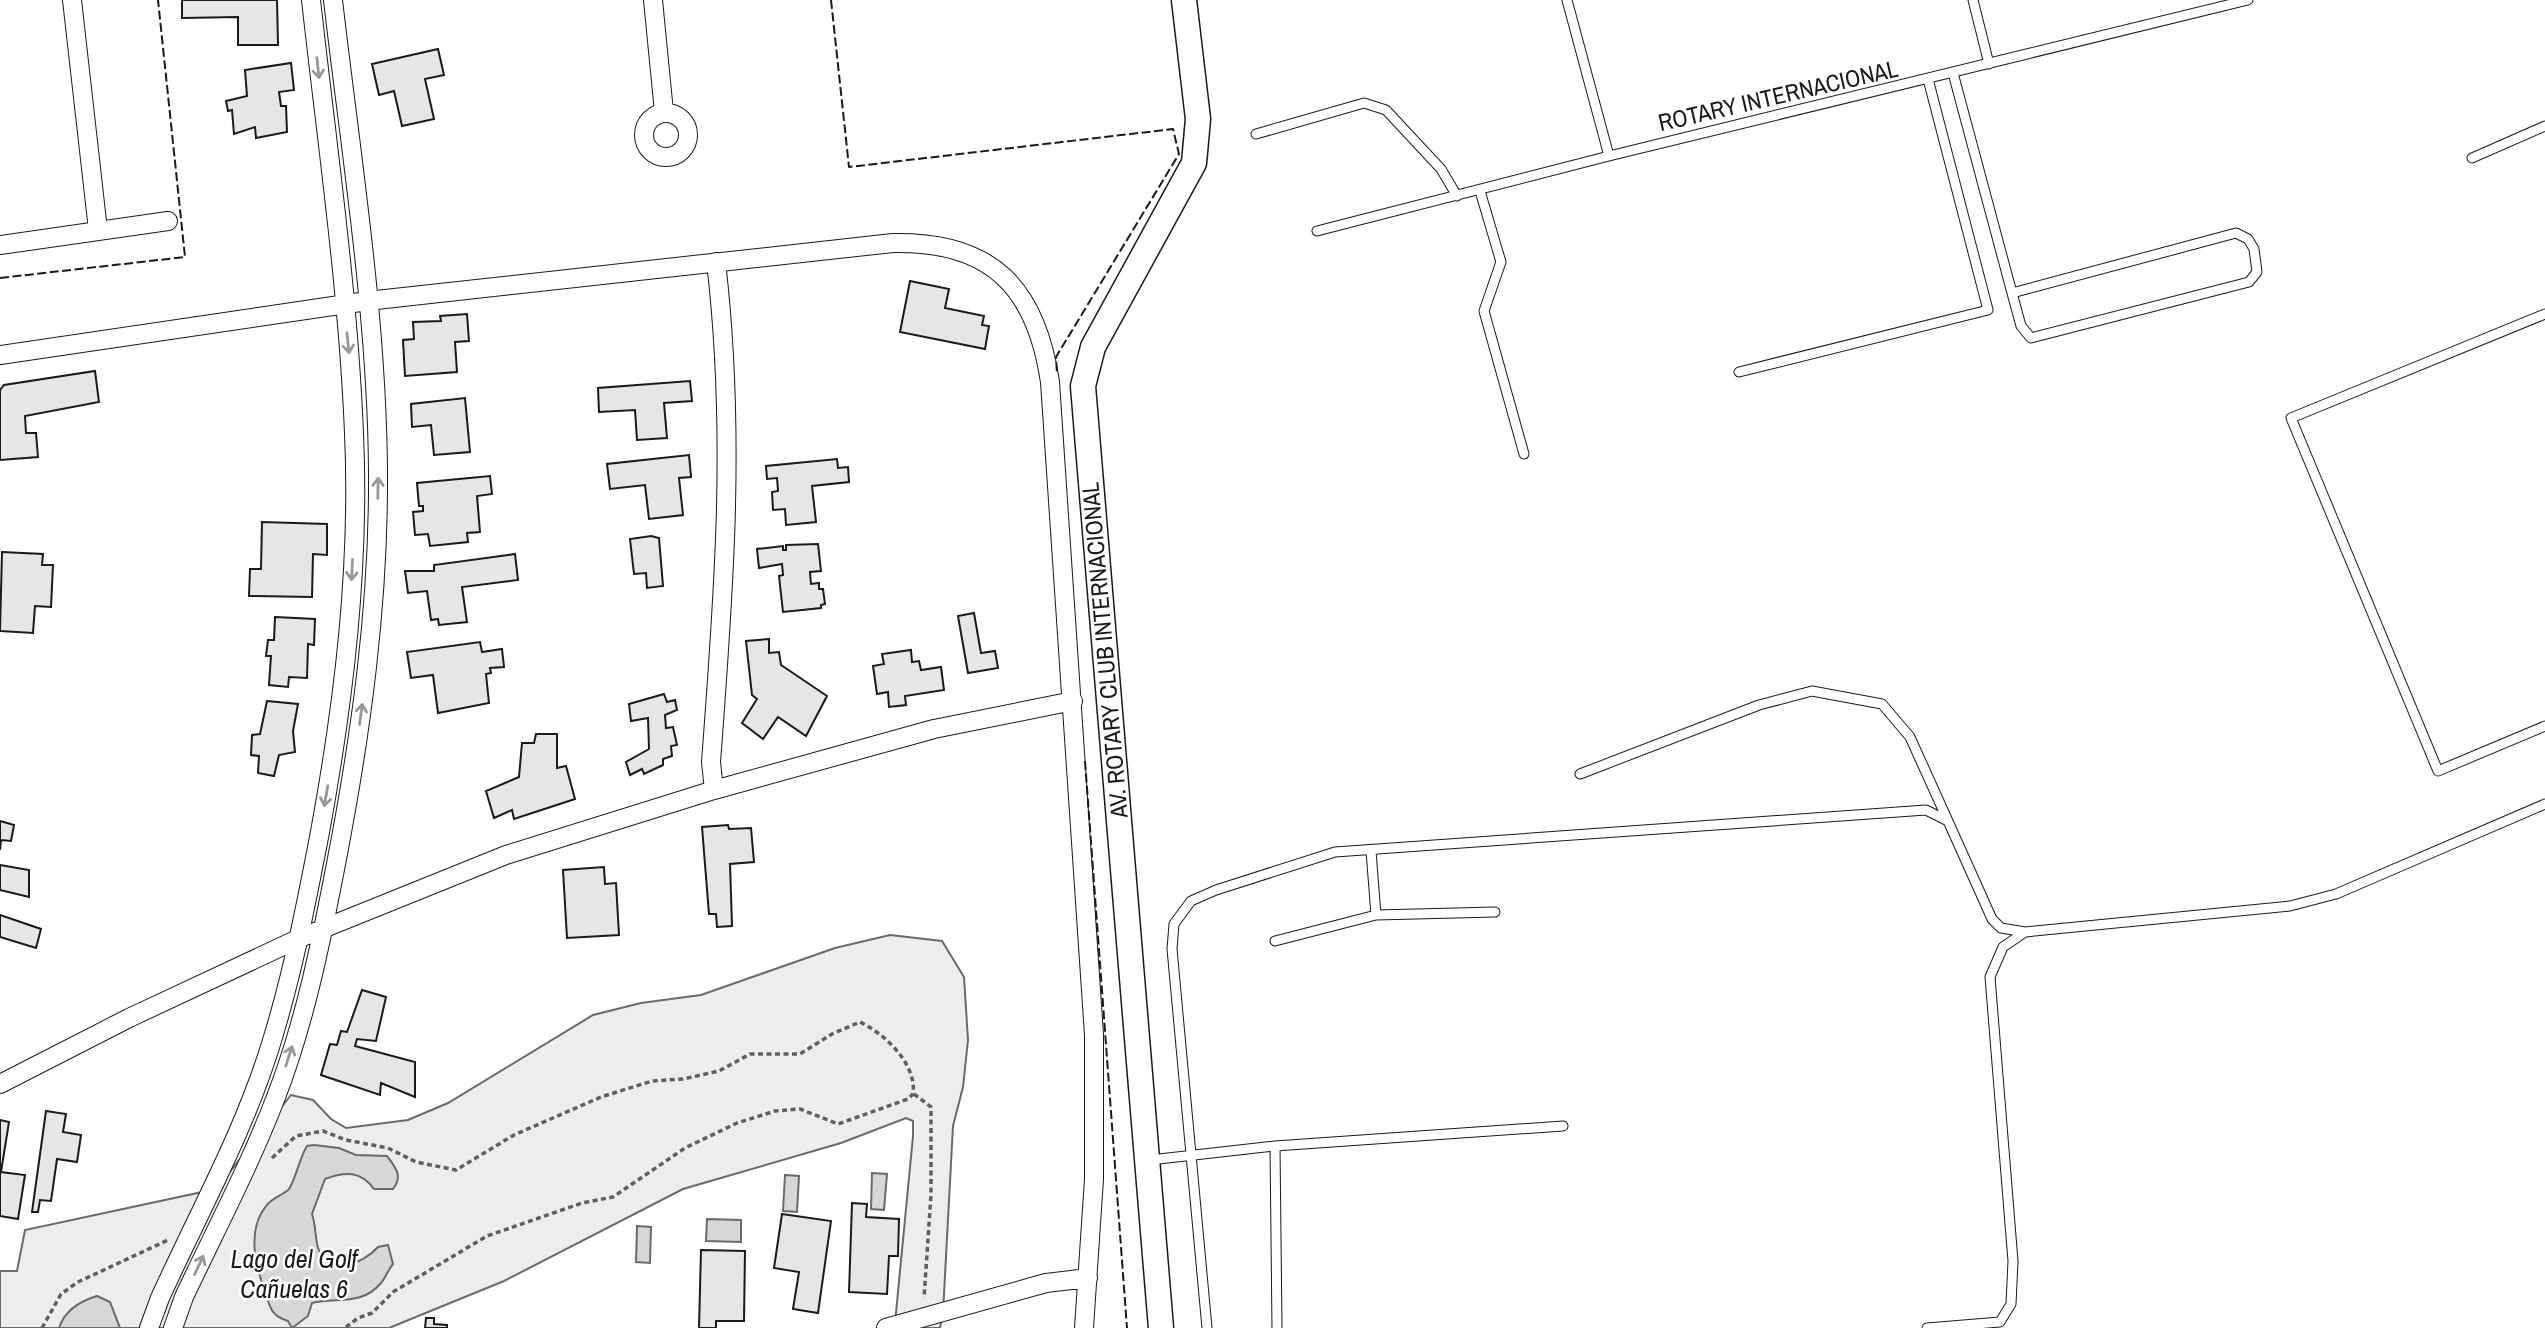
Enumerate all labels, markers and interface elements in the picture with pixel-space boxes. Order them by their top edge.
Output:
street label: ROTARY INTERNACIONAL [1655,52,1901,138]
one-way arrow [312,56,325,79]
one-way arrow [342,331,355,354]
one-way arrow [371,476,385,499]
street label: AV. ROTARY CLUB INTERNACIONAL [1073,481,1135,820]
one-way arrow [346,558,359,581]
one-way arrow [355,703,368,726]
one-way arrow [319,784,332,807]
one-way arrow [284,1046,297,1068]
water label: Lago del Golf Cañuelas 6 [231,1241,359,1306]
one-way arrow [193,1255,206,1276]

